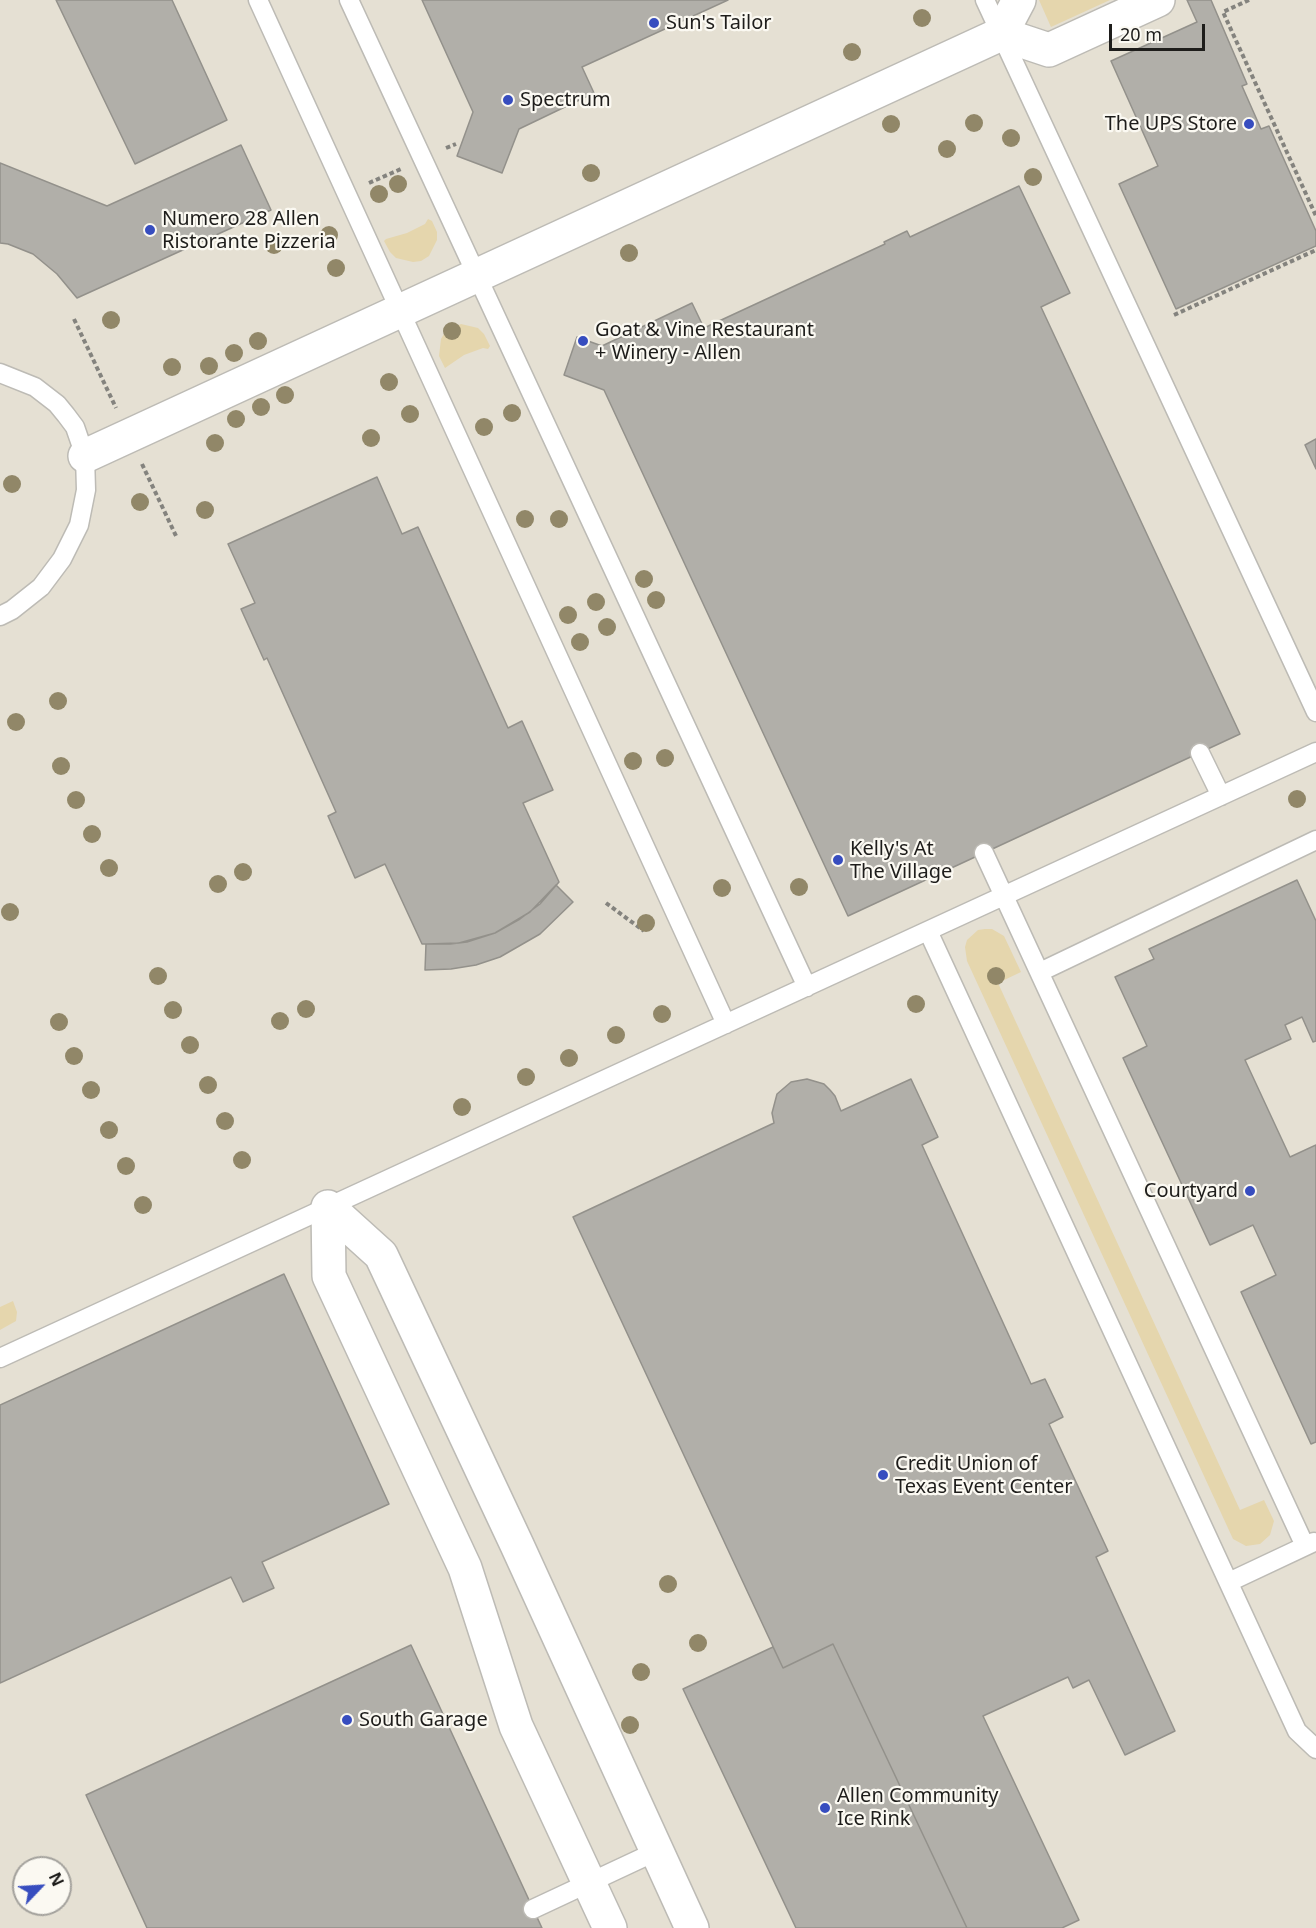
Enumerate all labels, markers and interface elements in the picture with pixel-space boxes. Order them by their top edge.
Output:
place label: Sun's Tailor [666,11,772,35]
scale bar [1112,12,1208,50]
marker: Sun's Tailor [647,16,661,30]
text: 20 m [1120,22,1162,46]
place label: Spectrum [520,88,611,112]
marker: Spectrum [501,93,515,107]
place label: The UPS Store [1105,112,1237,136]
marker: The UPS Store [1242,117,1256,131]
place label: Numero 28 Allen Ristorante Pizzeria [162,207,336,254]
marker: Numero 28 Allen Ristorante Pizzeria [143,223,157,237]
place label: Goat & Vine Restaurant + Winery - Allen [595,318,814,365]
marker: Goat & Vine Restaurant + Winery - Allen [576,334,590,348]
place label: Kelly's At The Village [850,837,952,884]
marker: Kelly's At The Village [831,853,845,867]
place label: Courtyard [1144,1179,1238,1203]
marker: Courtyard [1243,1184,1257,1198]
place label: Credit Union of Texas Event Center [895,1452,1073,1499]
marker: Credit Union of Texas Event Center [876,1468,890,1482]
place label: South Garage [359,1708,488,1732]
marker: South Garage [340,1713,354,1727]
place label: Allen Community Ice Rink [837,1784,998,1831]
marker: Allen Community Ice Rink [818,1801,832,1815]
north arrow [12,1856,72,1916]
text: N [44,1869,69,1890]

